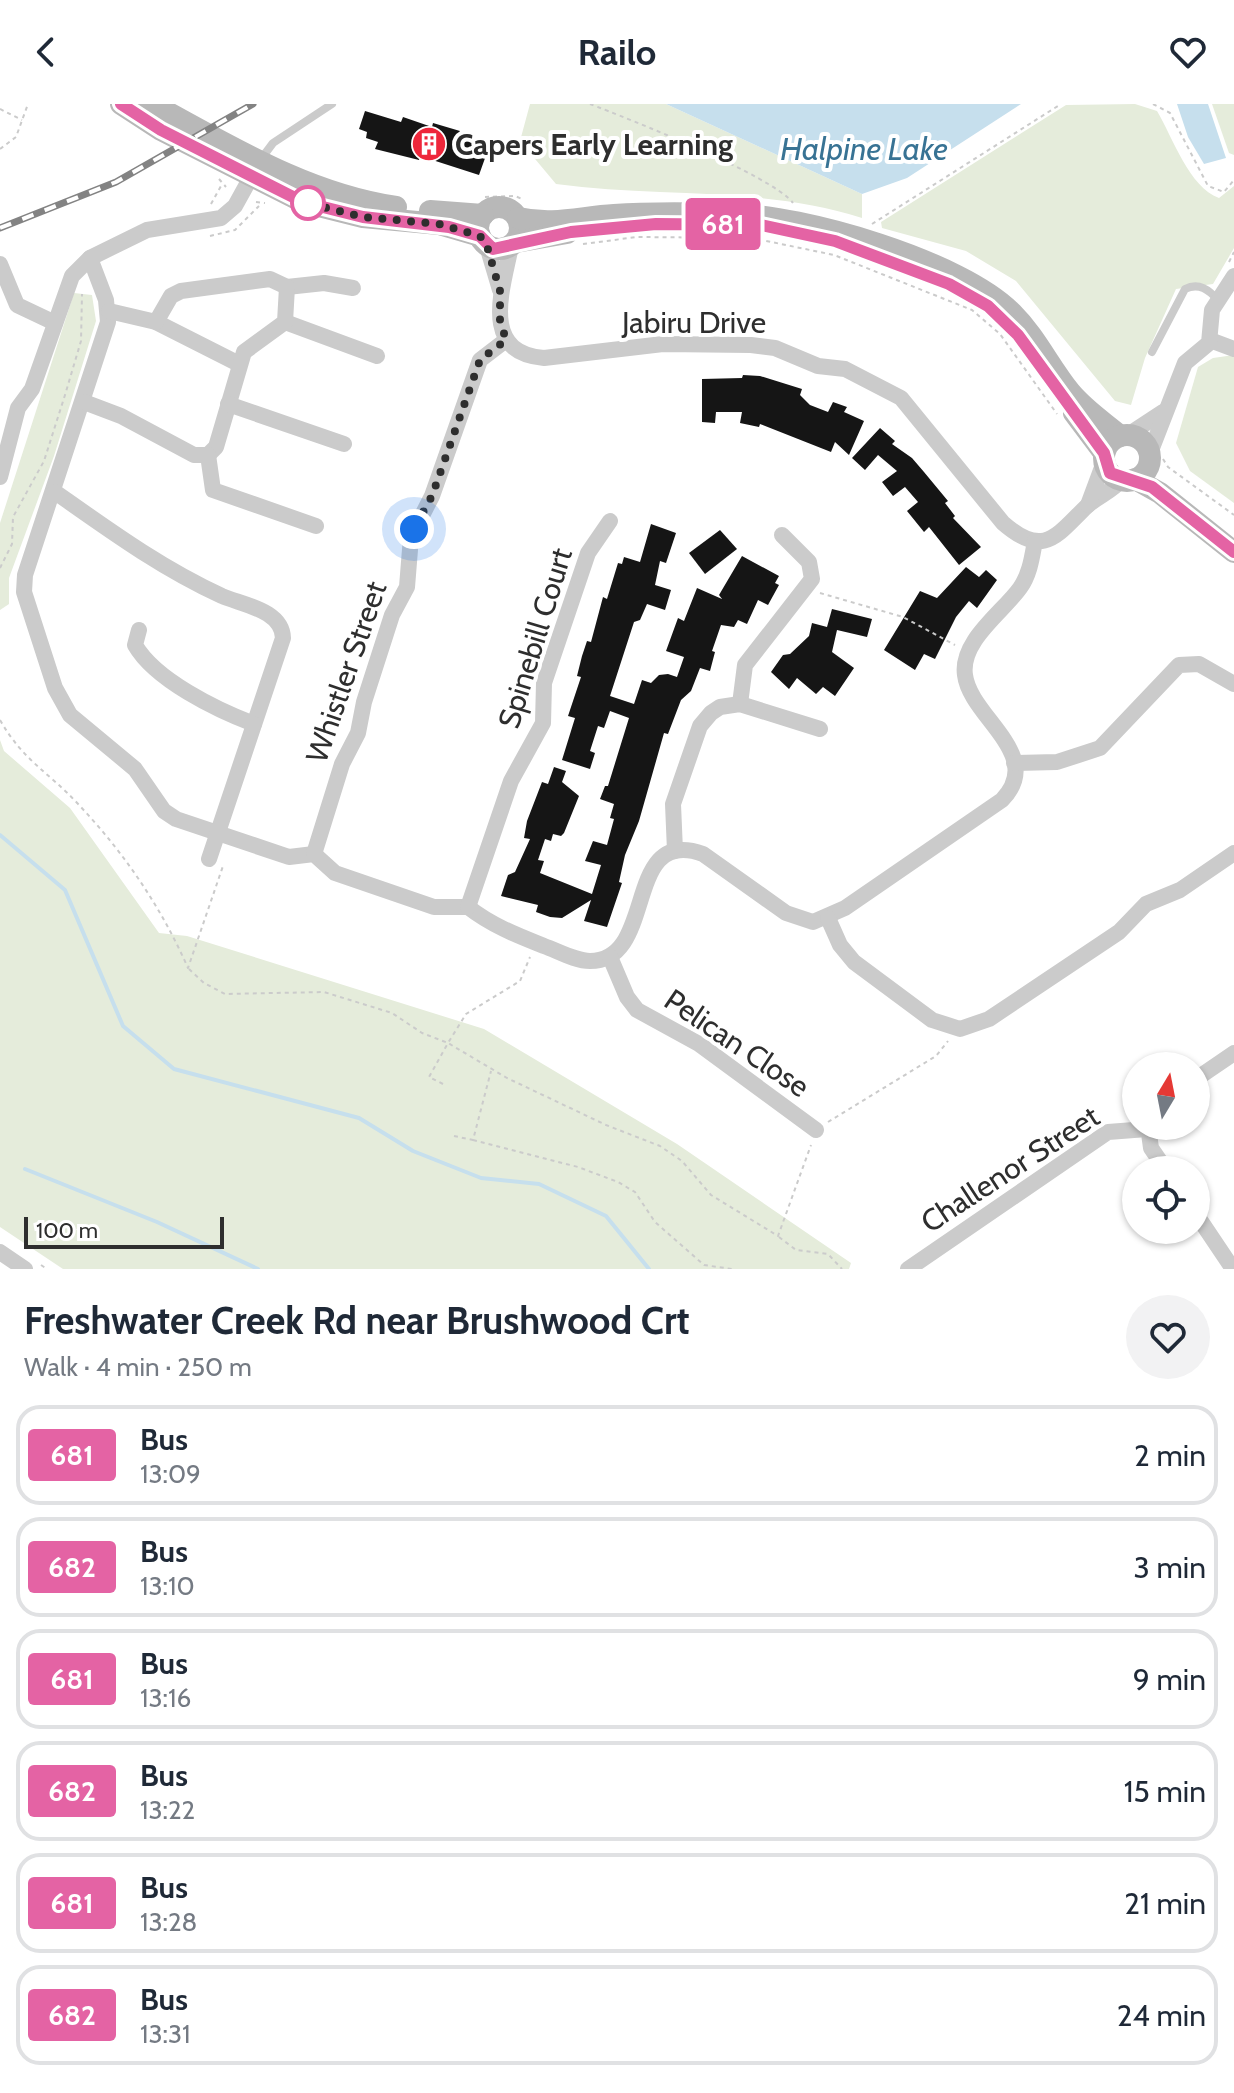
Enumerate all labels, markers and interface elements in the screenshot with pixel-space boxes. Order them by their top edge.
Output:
icon: back [24,30,68,74]
text: Railo [578,30,656,74]
icon: heart [1166,30,1210,74]
building icon: Capers Early Learning [410,125,448,163]
place label: Capers Early Learning [455,126,733,163]
water label: Halpine Lake [780,129,948,168]
unlabelled marker [291,186,325,220]
line badge: 681 [677,198,769,250]
text: 681 [702,207,744,241]
street label: Jabiru Drive [621,304,766,341]
your location [394,509,434,549]
street label: Spinebill Court [490,543,580,733]
street label: Whistler Street [298,577,394,767]
street label: Pelican Close [658,981,816,1105]
north arrow [1122,1052,1210,1140]
map controls [1122,1052,1210,1244]
street label: Challenor Street [914,1098,1106,1240]
button: locate [1122,1156,1210,1244]
scale bar [24,1213,224,1249]
text: 100 m [36,1217,98,1244]
button: heart [1126,1295,1210,1379]
text: Freshwater Creek Rd near Brushwood Crt [24,1297,690,1344]
text: Walk · 4 min · 250 m [24,1351,252,1383]
text: Bus [140,1421,188,1458]
text: 2 min [1134,1437,1206,1474]
text: 681 [51,1438,93,1472]
text: 13:09 [140,1458,201,1490]
text: Bus [140,1533,188,1570]
text: 3 min [1134,1549,1206,1586]
text: 682 [48,1550,96,1584]
text: 13:10 [140,1570,195,1602]
text: Bus [140,1645,188,1682]
text: 9 min [1133,1661,1206,1698]
text: 681 [51,1662,93,1696]
text: 13:16 [140,1682,191,1714]
text: Bus [140,1757,188,1794]
text: 15 min [1124,1773,1206,1810]
text: 682 [48,1774,96,1808]
text: 13:22 [140,1794,195,1826]
text: Bus [140,1869,188,1906]
text: 21 min [1124,1885,1206,1922]
text: 681 [51,1886,93,1920]
text: 13:28 [140,1906,197,1938]
text: Bus [140,1981,188,2018]
text: 24 min [1117,1997,1206,2034]
text: 682 [48,1998,96,2032]
text: 13:31 [140,2018,191,2050]

